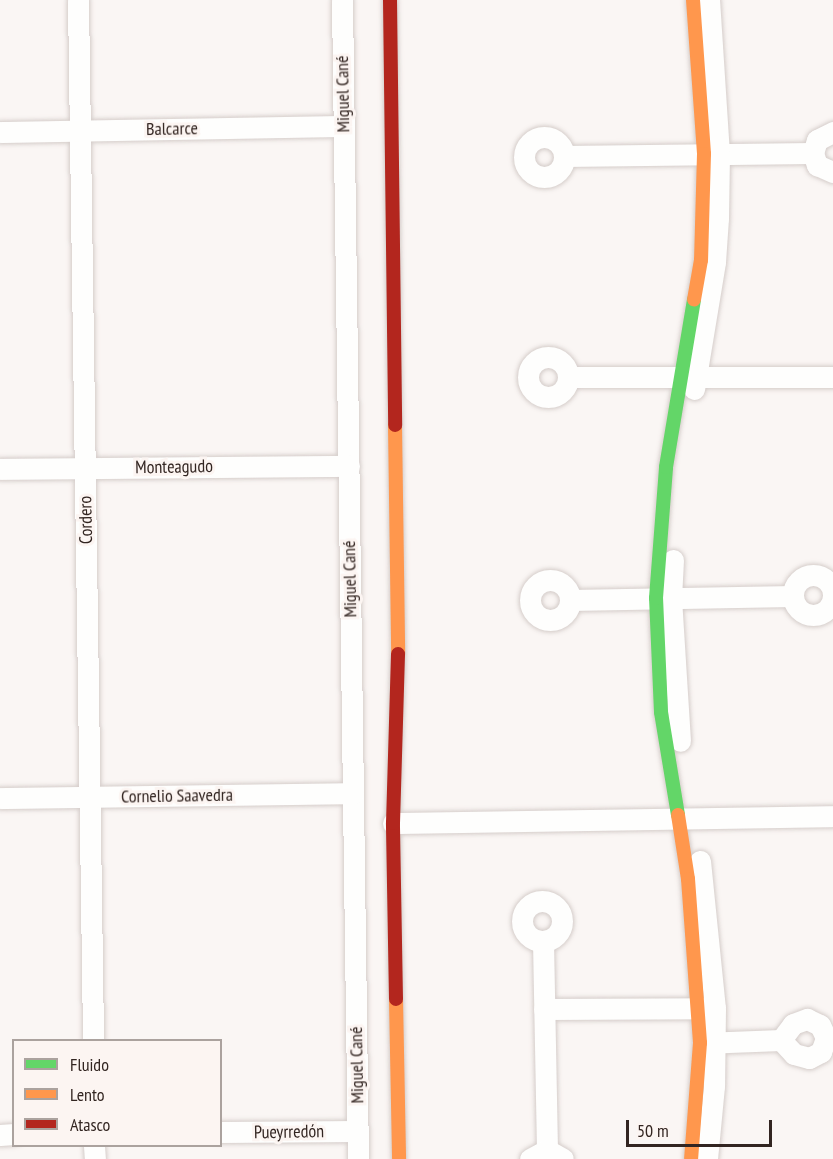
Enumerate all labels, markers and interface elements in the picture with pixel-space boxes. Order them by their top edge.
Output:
street label: Miguel Cané [332,55,354,133]
street label: Balcarce [146,118,198,140]
street label: Monteagudo [135,456,213,478]
street label: Cordero [75,496,97,544]
street label: Miguel Cané [339,540,361,618]
street label: Cornelio Saavedra [121,784,233,808]
street label: Miguel Cané [346,1026,368,1104]
legend [12,1039,222,1147]
text: Fluido [70,1053,109,1076]
text: Lento [70,1083,105,1106]
scale bar [629,1108,774,1146]
text: Atasco [70,1113,110,1136]
text: 50 m [637,1119,669,1142]
street label: Pueyrredón [254,1121,324,1143]

